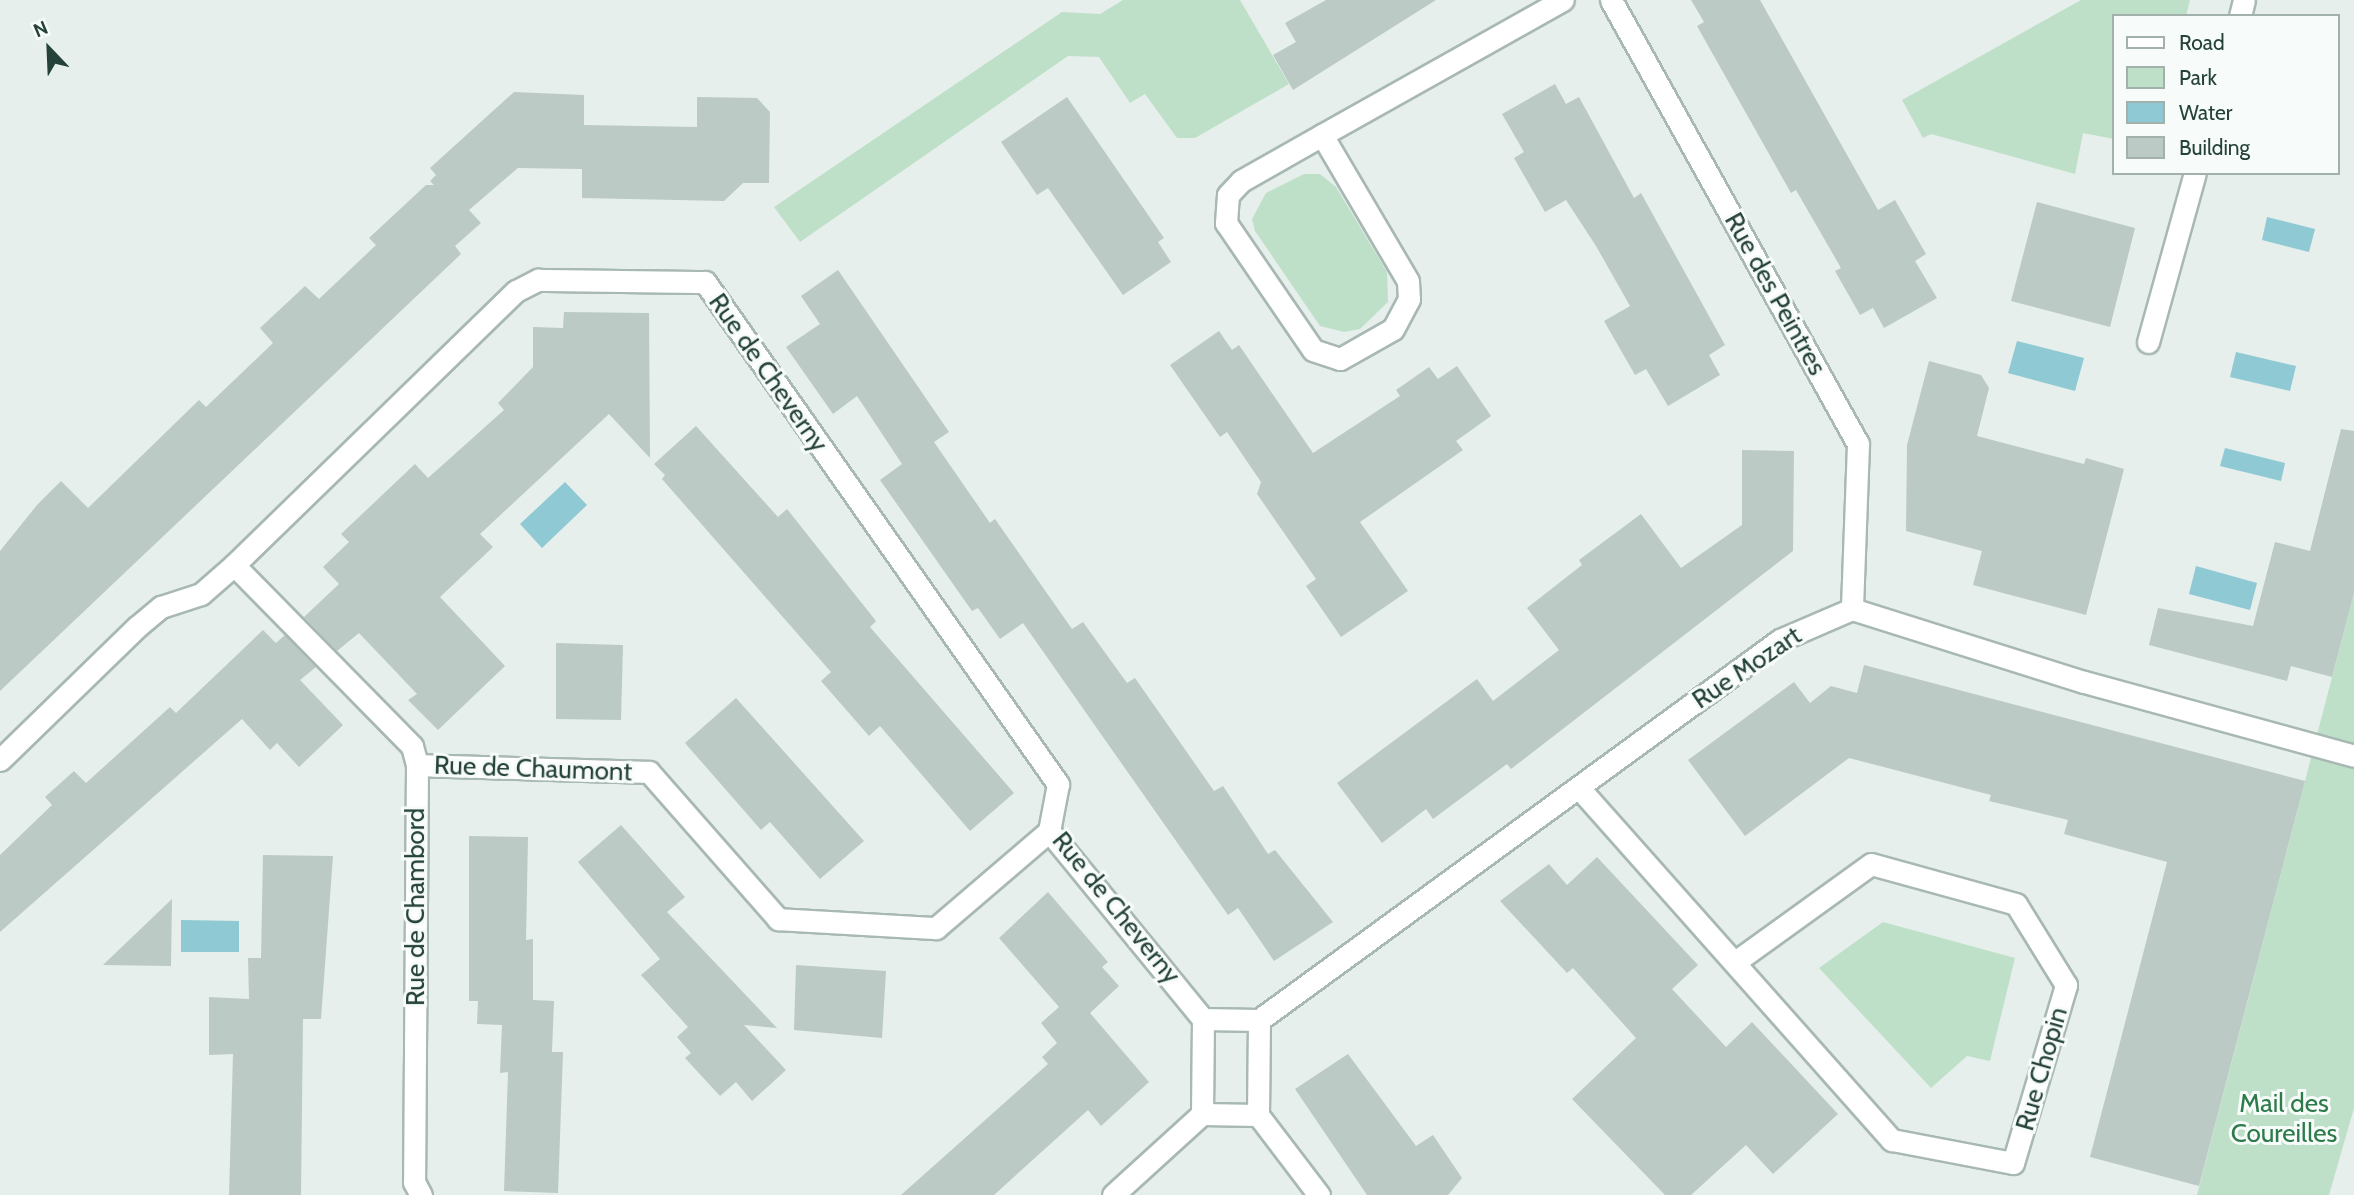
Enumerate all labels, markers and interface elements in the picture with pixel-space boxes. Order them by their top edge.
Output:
north arrow [14,14,84,84]
legend [2112,14,2340,175]
text: N [30,16,51,42]
text: Road [2179,30,2225,55]
text: Park [2179,65,2217,90]
text: Water [2179,100,2232,125]
text: Building [2179,135,2250,160]
street label: Rue des Peintres [1718,207,1832,381]
street label: Rue de Cheverny [702,288,834,458]
street label: Rue Mozart [1687,620,1807,716]
street label: Rue de Chaumont [433,750,633,788]
street label: Rue de Chambord [400,808,432,1006]
street label: Rue de Cheverny [1045,826,1187,990]
street label: Rue Chopin [2009,1004,2075,1134]
park label: Mail des Coureilles [2231,1088,2337,1150]

